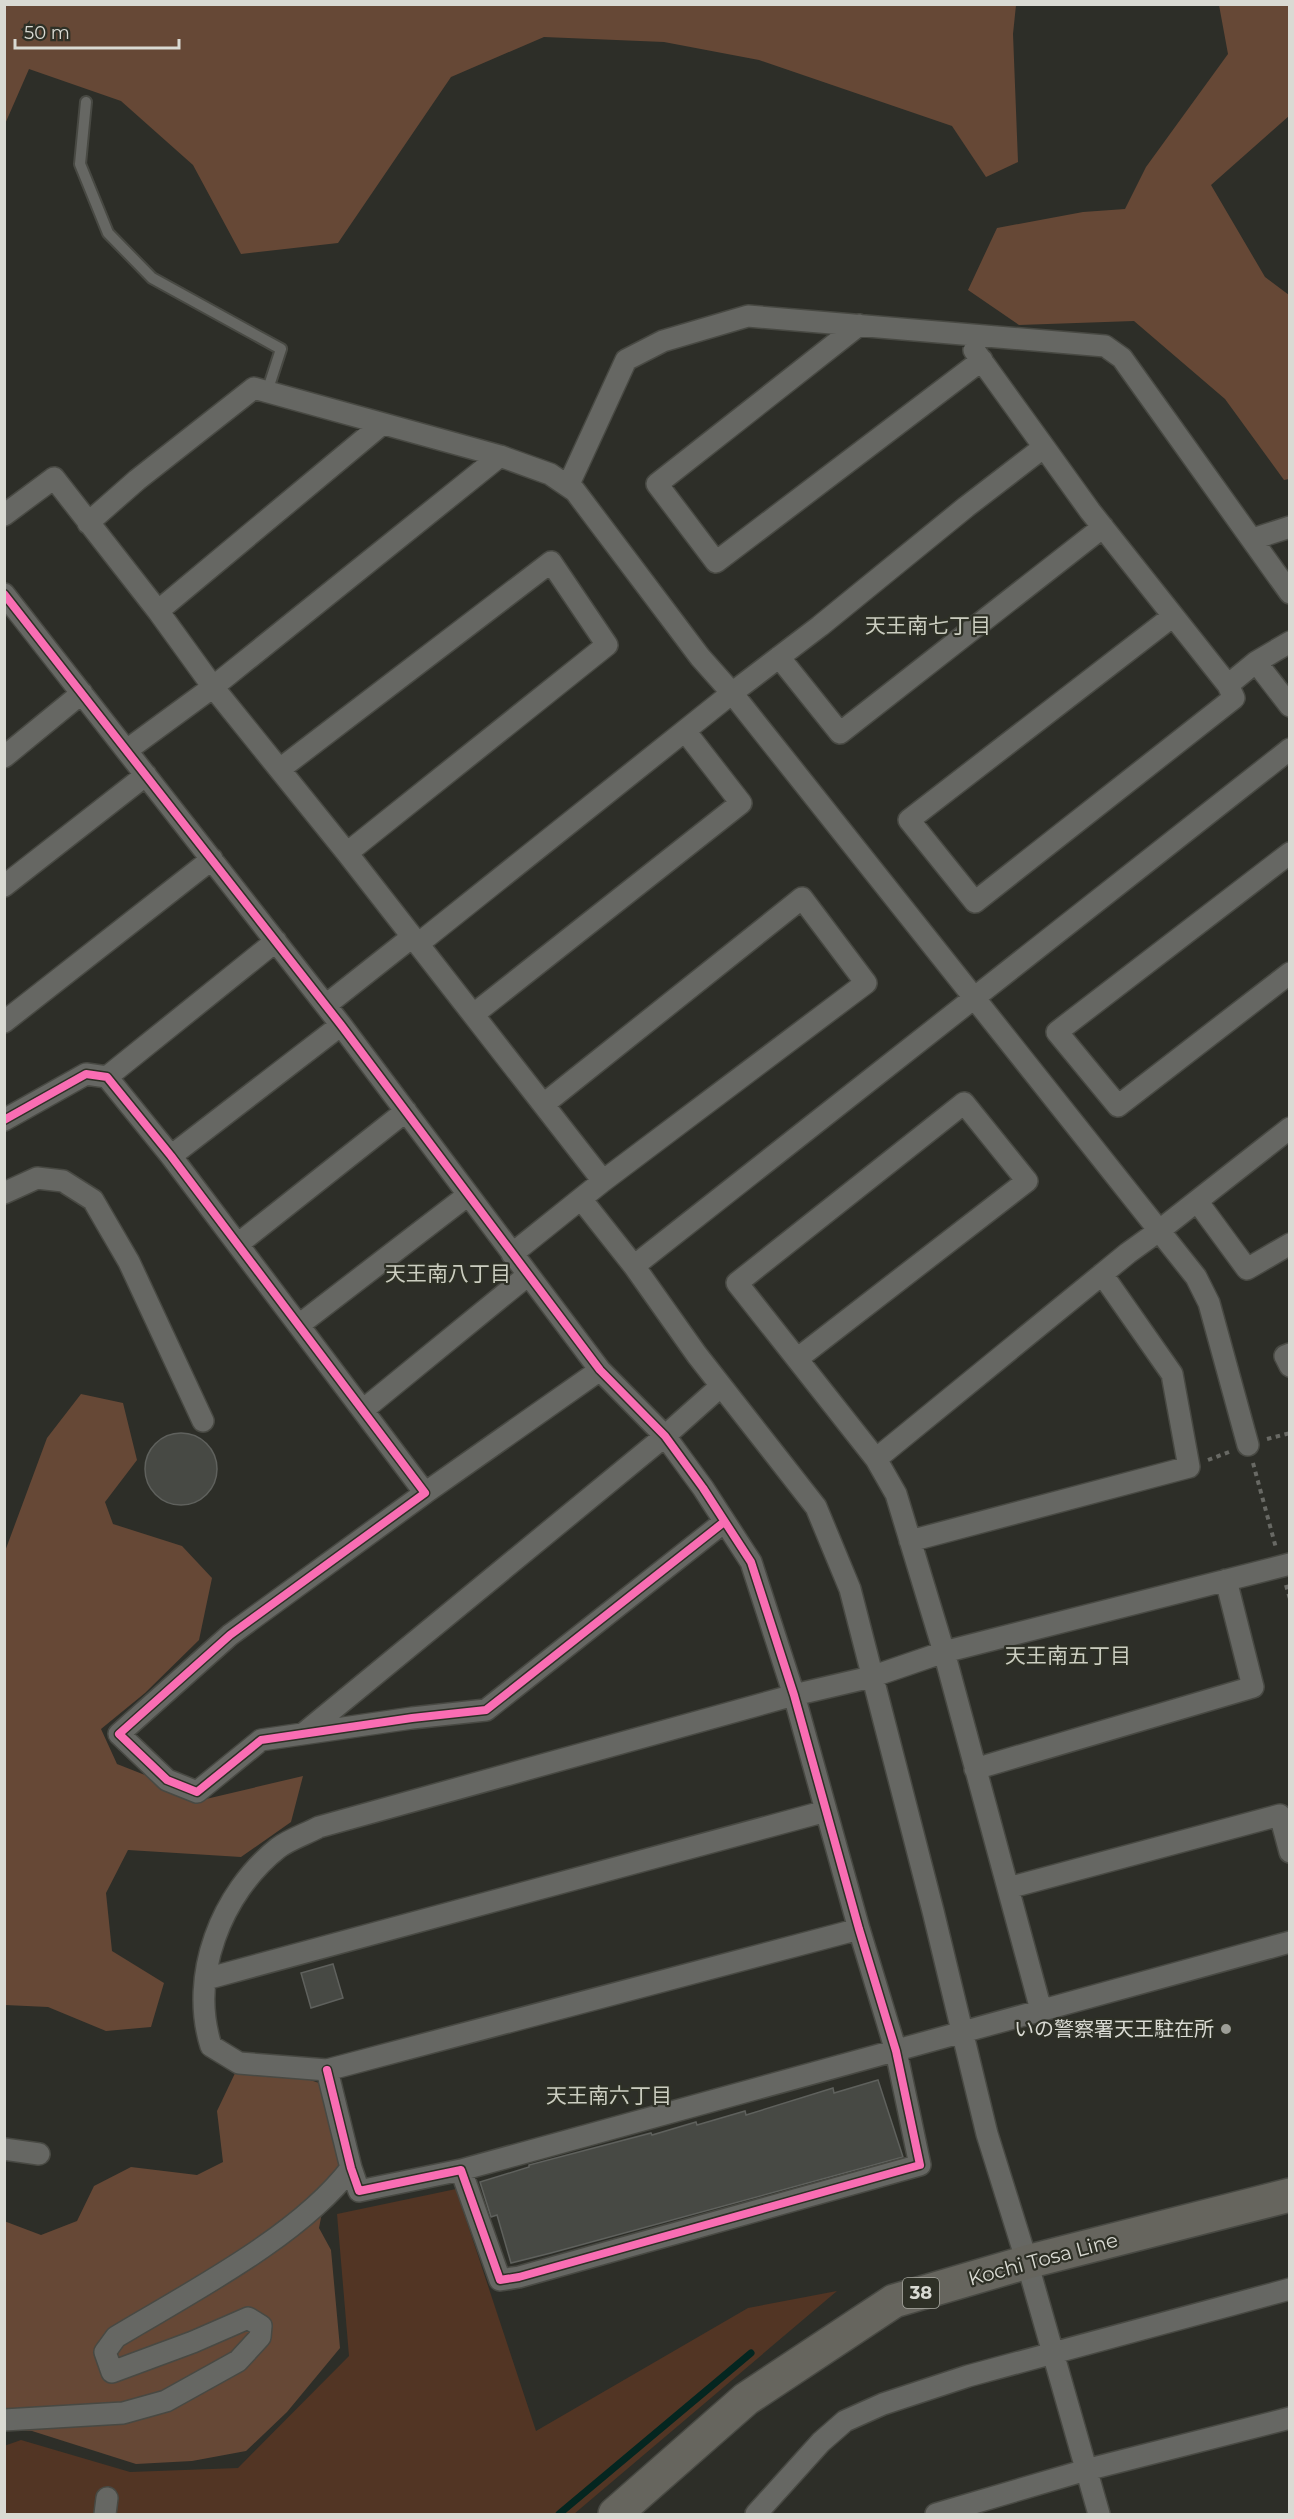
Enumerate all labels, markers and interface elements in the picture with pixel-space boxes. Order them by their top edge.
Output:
scale bar [15,12,178,50]
text: 50 m [24,22,70,44]
district label: 天王南七丁目 [865,613,991,638]
district label: 天王南八丁目 [385,1261,511,1286]
district label: 天王南五丁目 [1005,1643,1131,1668]
place label: いの警察署天王駐在所 [1014,2017,1214,2041]
marker: いの警察署天王駐在所 [1219,2022,1233,2036]
district label: 天王南六丁目 [546,2083,672,2108]
street label: Kochi Tosa Line [966,2227,1120,2291]
road number: 38 [903,2278,939,2308]

